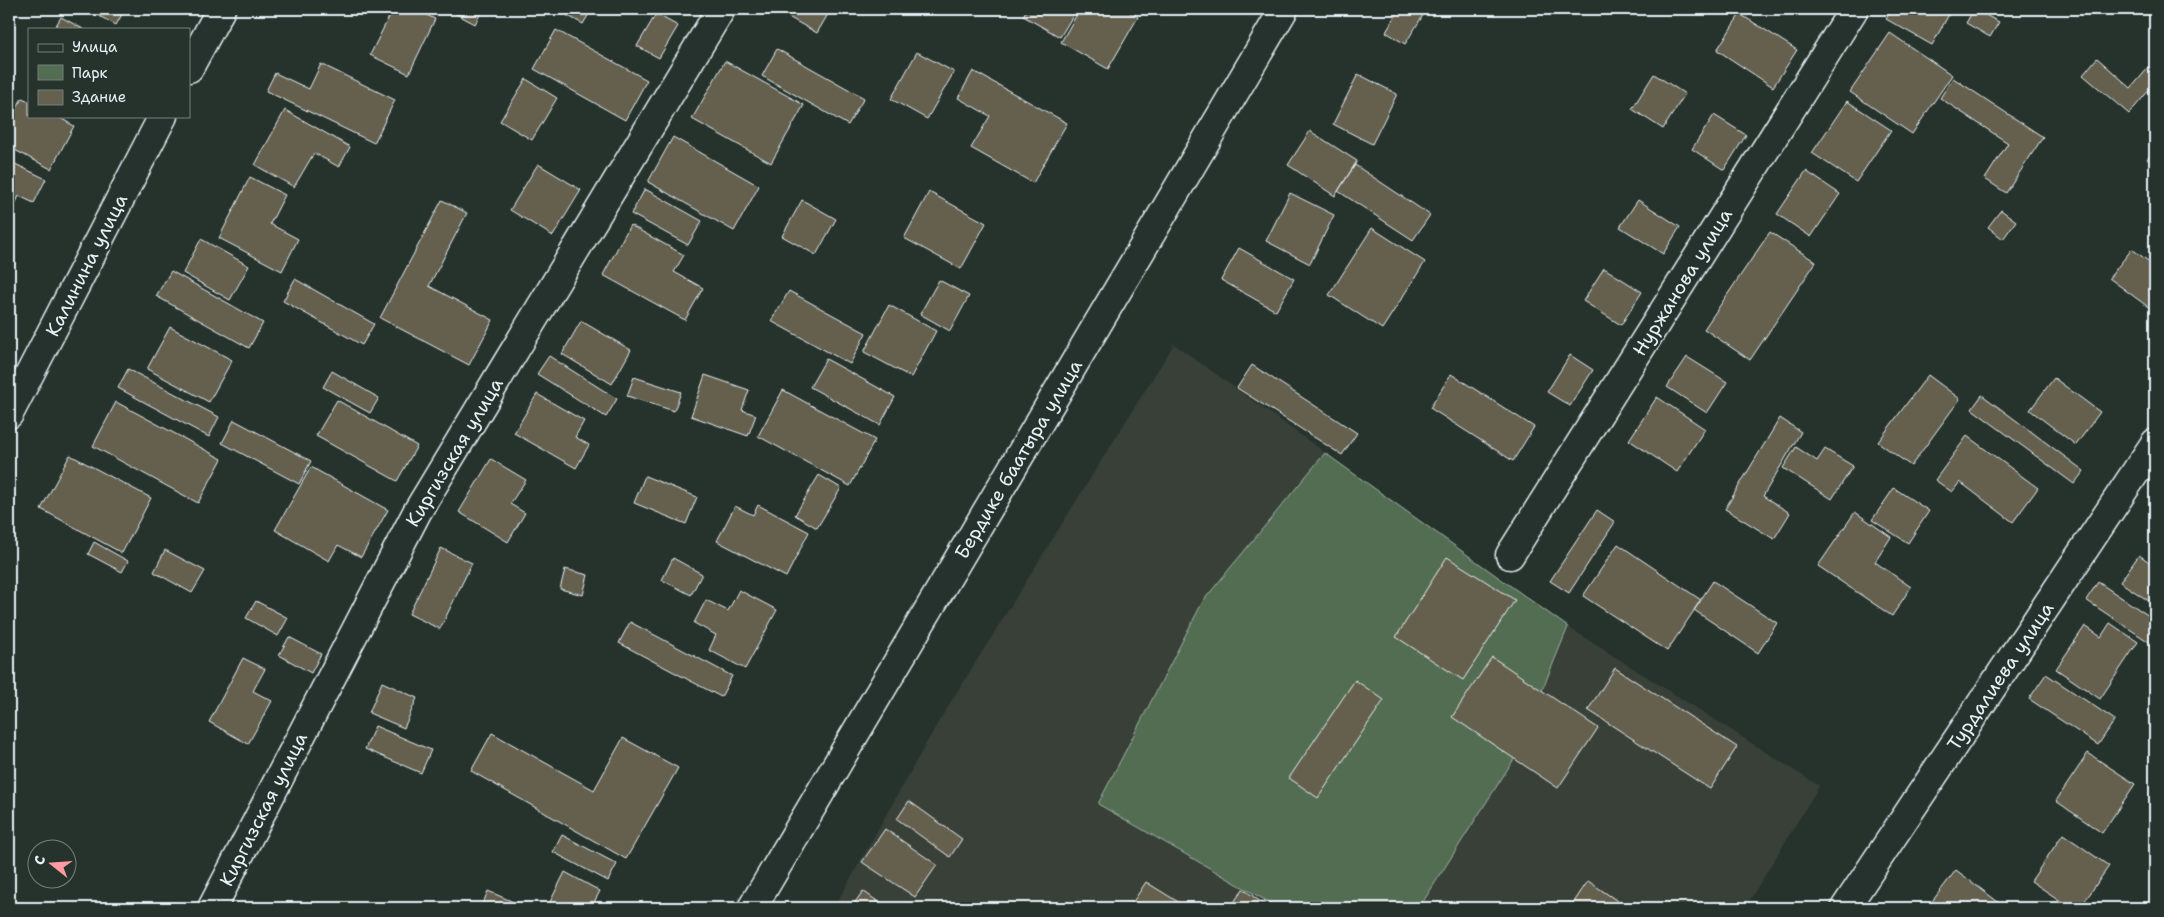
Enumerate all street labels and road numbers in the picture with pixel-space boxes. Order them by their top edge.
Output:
street label: Калинина улица [40,190,133,341]
street label: Нуржанова улица [1627,204,1738,361]
street label: Бердике баатыра улица [949,355,1088,564]
street label: Киргизская улица [400,373,509,531]
street label: Турдалиева улица [1941,597,2060,755]
street label: Киргизская улица [214,728,313,890]

